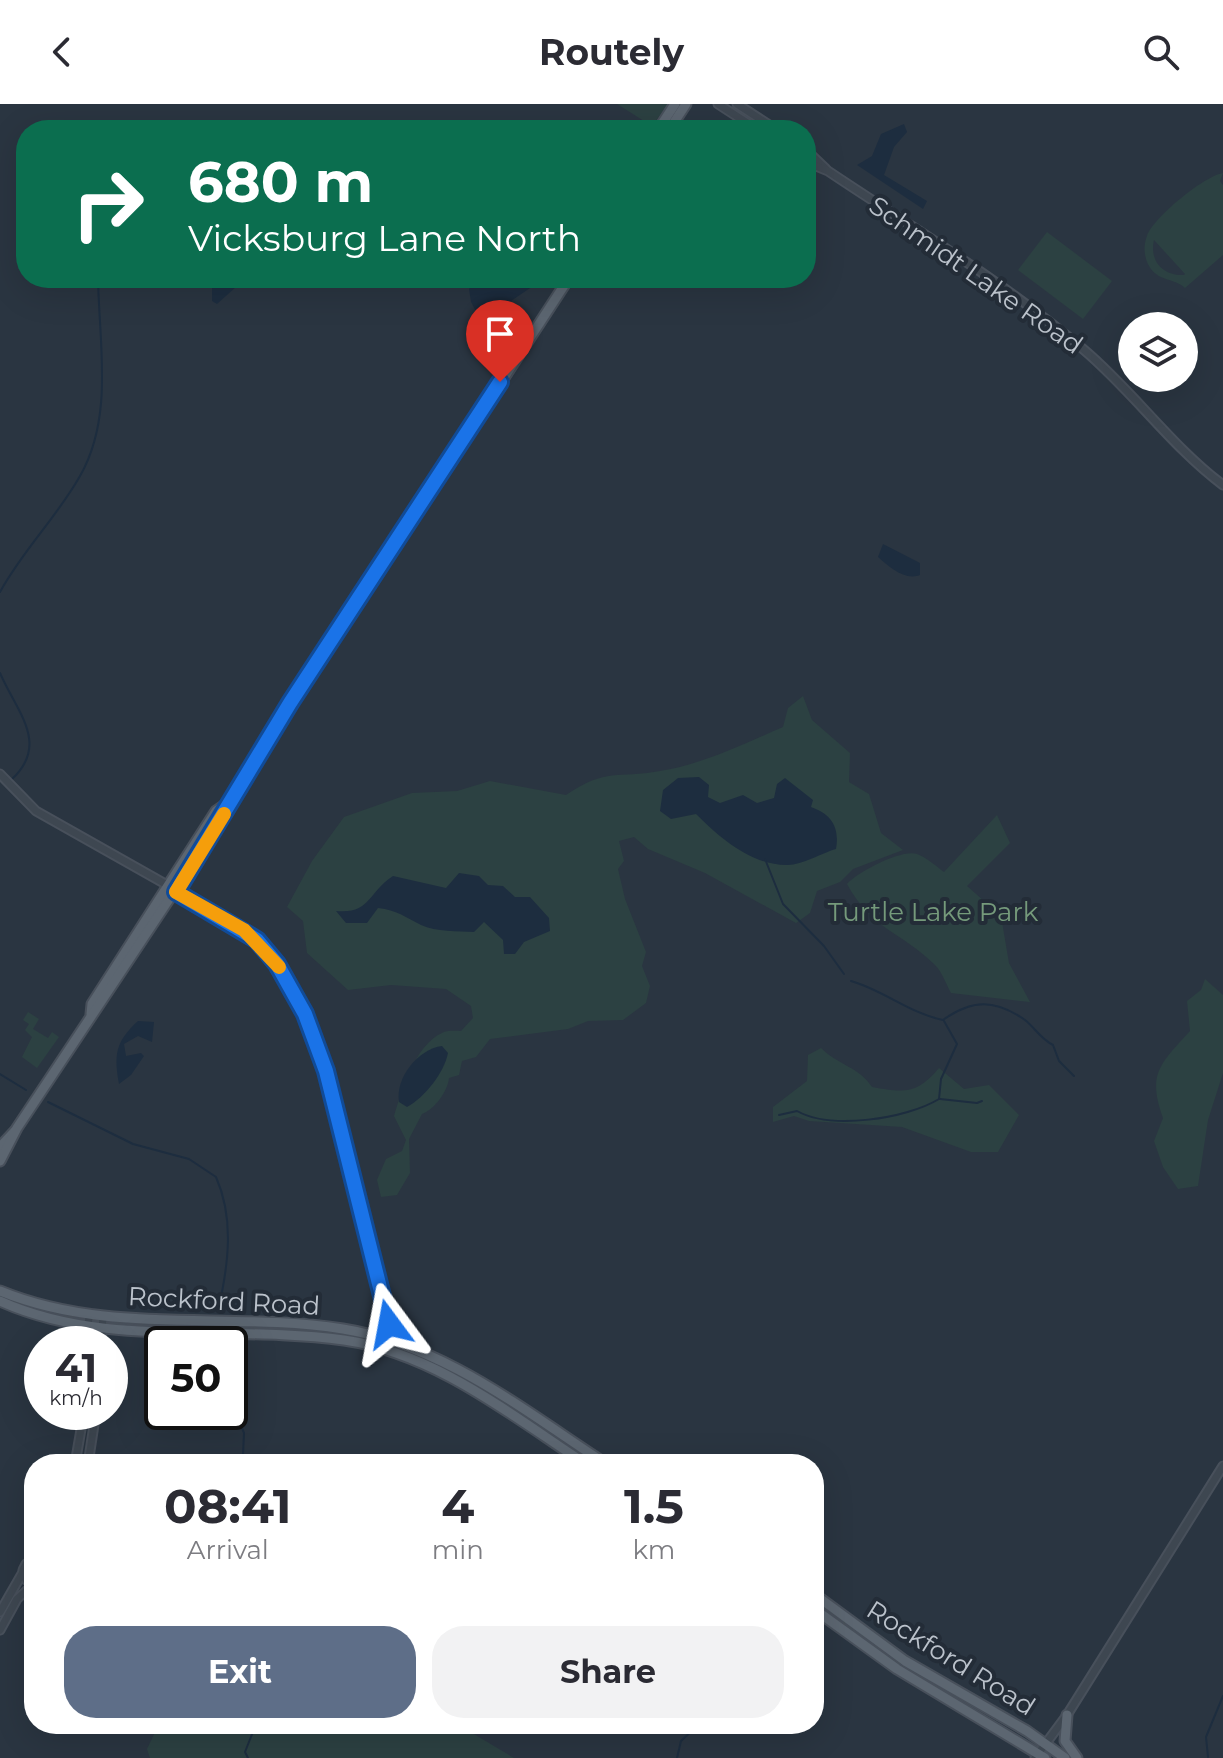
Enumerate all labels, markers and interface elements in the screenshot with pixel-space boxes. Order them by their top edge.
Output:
icon: back [40,30,84,74]
text: Routely [539,30,684,74]
icon: search [1139,30,1183,74]
text: 680 m [188,148,373,216]
icon: right [56,152,160,256]
street label: Schmidt Lake Road [863,189,1089,361]
text: Vicksburg Lane North [188,216,581,260]
pin [466,300,534,382]
icon: arrive [478,312,522,356]
map controls [1118,312,1198,392]
button: layers [1118,312,1198,392]
park label: Turtle Lake Park [828,896,1039,928]
street label: Rockford Road [127,1280,321,1322]
position arrow [347,1282,431,1366]
speed limit sign: 50 [144,1326,248,1430]
text: 41 [55,1343,97,1392]
text: km/h [49,1386,103,1410]
text: 08:41 [164,1477,292,1535]
text: 4 [441,1477,474,1535]
text: 1.5 [624,1477,684,1535]
text: Arrival [187,1534,269,1566]
text: min [432,1534,484,1566]
text: km [632,1534,675,1566]
street label: Rockford Road [861,1593,1041,1723]
button: Exit [64,1626,416,1718]
button: Share [432,1626,784,1718]

